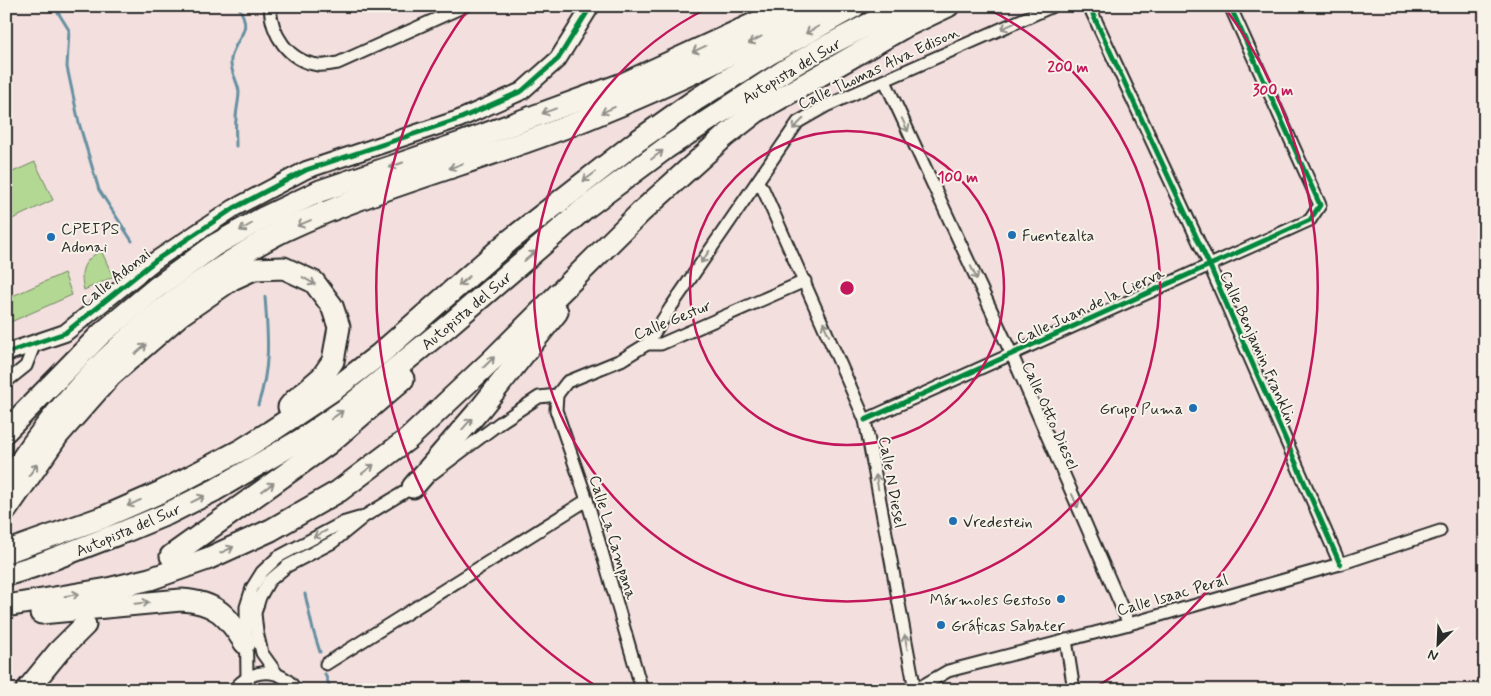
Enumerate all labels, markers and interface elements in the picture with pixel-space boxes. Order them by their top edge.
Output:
street label: Calle Thomas Alva Edison [795,22,963,115]
one-way arrow [1001,22,1016,32]
one-way arrow [805,25,820,35]
street label: Autopista del Sur [738,33,846,109]
one-way arrow [748,36,763,45]
one-way arrow [692,45,707,54]
text: 200 m [1048,58,1089,78]
text: 300 m [1253,81,1293,101]
one-way arrow [601,105,616,115]
one-way arrow [542,107,557,116]
one-way arrow [901,117,910,132]
one-way arrow [792,118,805,130]
one-way arrow [650,150,664,160]
one-way arrow [388,161,404,170]
one-way arrow [449,162,464,171]
text: 100 m [938,168,978,188]
one-way arrow [583,172,596,183]
one-way arrow [297,218,312,228]
place label: CPEIPS Adonai [61,219,120,258]
one-way arrow [239,223,254,233]
place label: Fuentealta [1022,226,1094,247]
marker: Fuentealta [1006,229,1018,241]
marker: CPEIPS Adonai [45,231,57,243]
street label: Calle Adonai [77,244,155,312]
one-way arrow [523,250,536,262]
one-way arrow [700,250,710,264]
street label: Calle Juan de la Cierva [1013,263,1168,350]
one-way arrow [969,265,979,280]
street label: Autopista del Sur [417,267,517,355]
street label: Calle Benjamin Franklin [1214,268,1301,428]
one-way arrow [457,275,470,286]
one-way arrow [302,276,316,286]
centre of rings [838,279,856,297]
street label: Calle Gestur [631,295,715,346]
one-way arrow [820,322,830,337]
one-way arrow [134,343,147,354]
one-way arrow [483,356,496,368]
street label: Calle Otto Diesel [1016,358,1083,473]
place label: Grupo Puma [1099,399,1183,420]
marker: Grupo Puma [1187,402,1199,414]
one-way arrow [329,410,343,420]
one-way arrow [461,417,473,430]
street label: Calle N Diesel [873,435,910,530]
one-way arrow [28,463,38,477]
one-way arrow [361,464,374,475]
street label: Calle La Campana [584,473,642,603]
one-way arrow [871,474,881,490]
one-way arrow [260,482,274,492]
one-way arrow [1071,493,1081,508]
one-way arrow [190,494,205,504]
street label: Autopista del Sur [73,499,185,562]
one-way arrow [127,499,142,509]
place label: Vredestein [963,512,1033,533]
marker: Vredestein [947,515,959,527]
one-way arrow [313,530,328,540]
one-way arrow [219,545,234,554]
street label: Calle Isaac Peral [1114,570,1230,621]
one-way arrow [63,590,79,600]
place label: Mármoles Gestoso [930,590,1051,611]
marker: Mármoles Gestoso [1055,593,1067,605]
one-way arrow [134,599,150,608]
place label: Gráficas Sabater [951,616,1065,637]
north arrow [1414,618,1464,668]
marker: Gráficas Sabater [935,619,947,631]
one-way arrow [901,634,911,650]
text: N [1425,645,1441,665]

